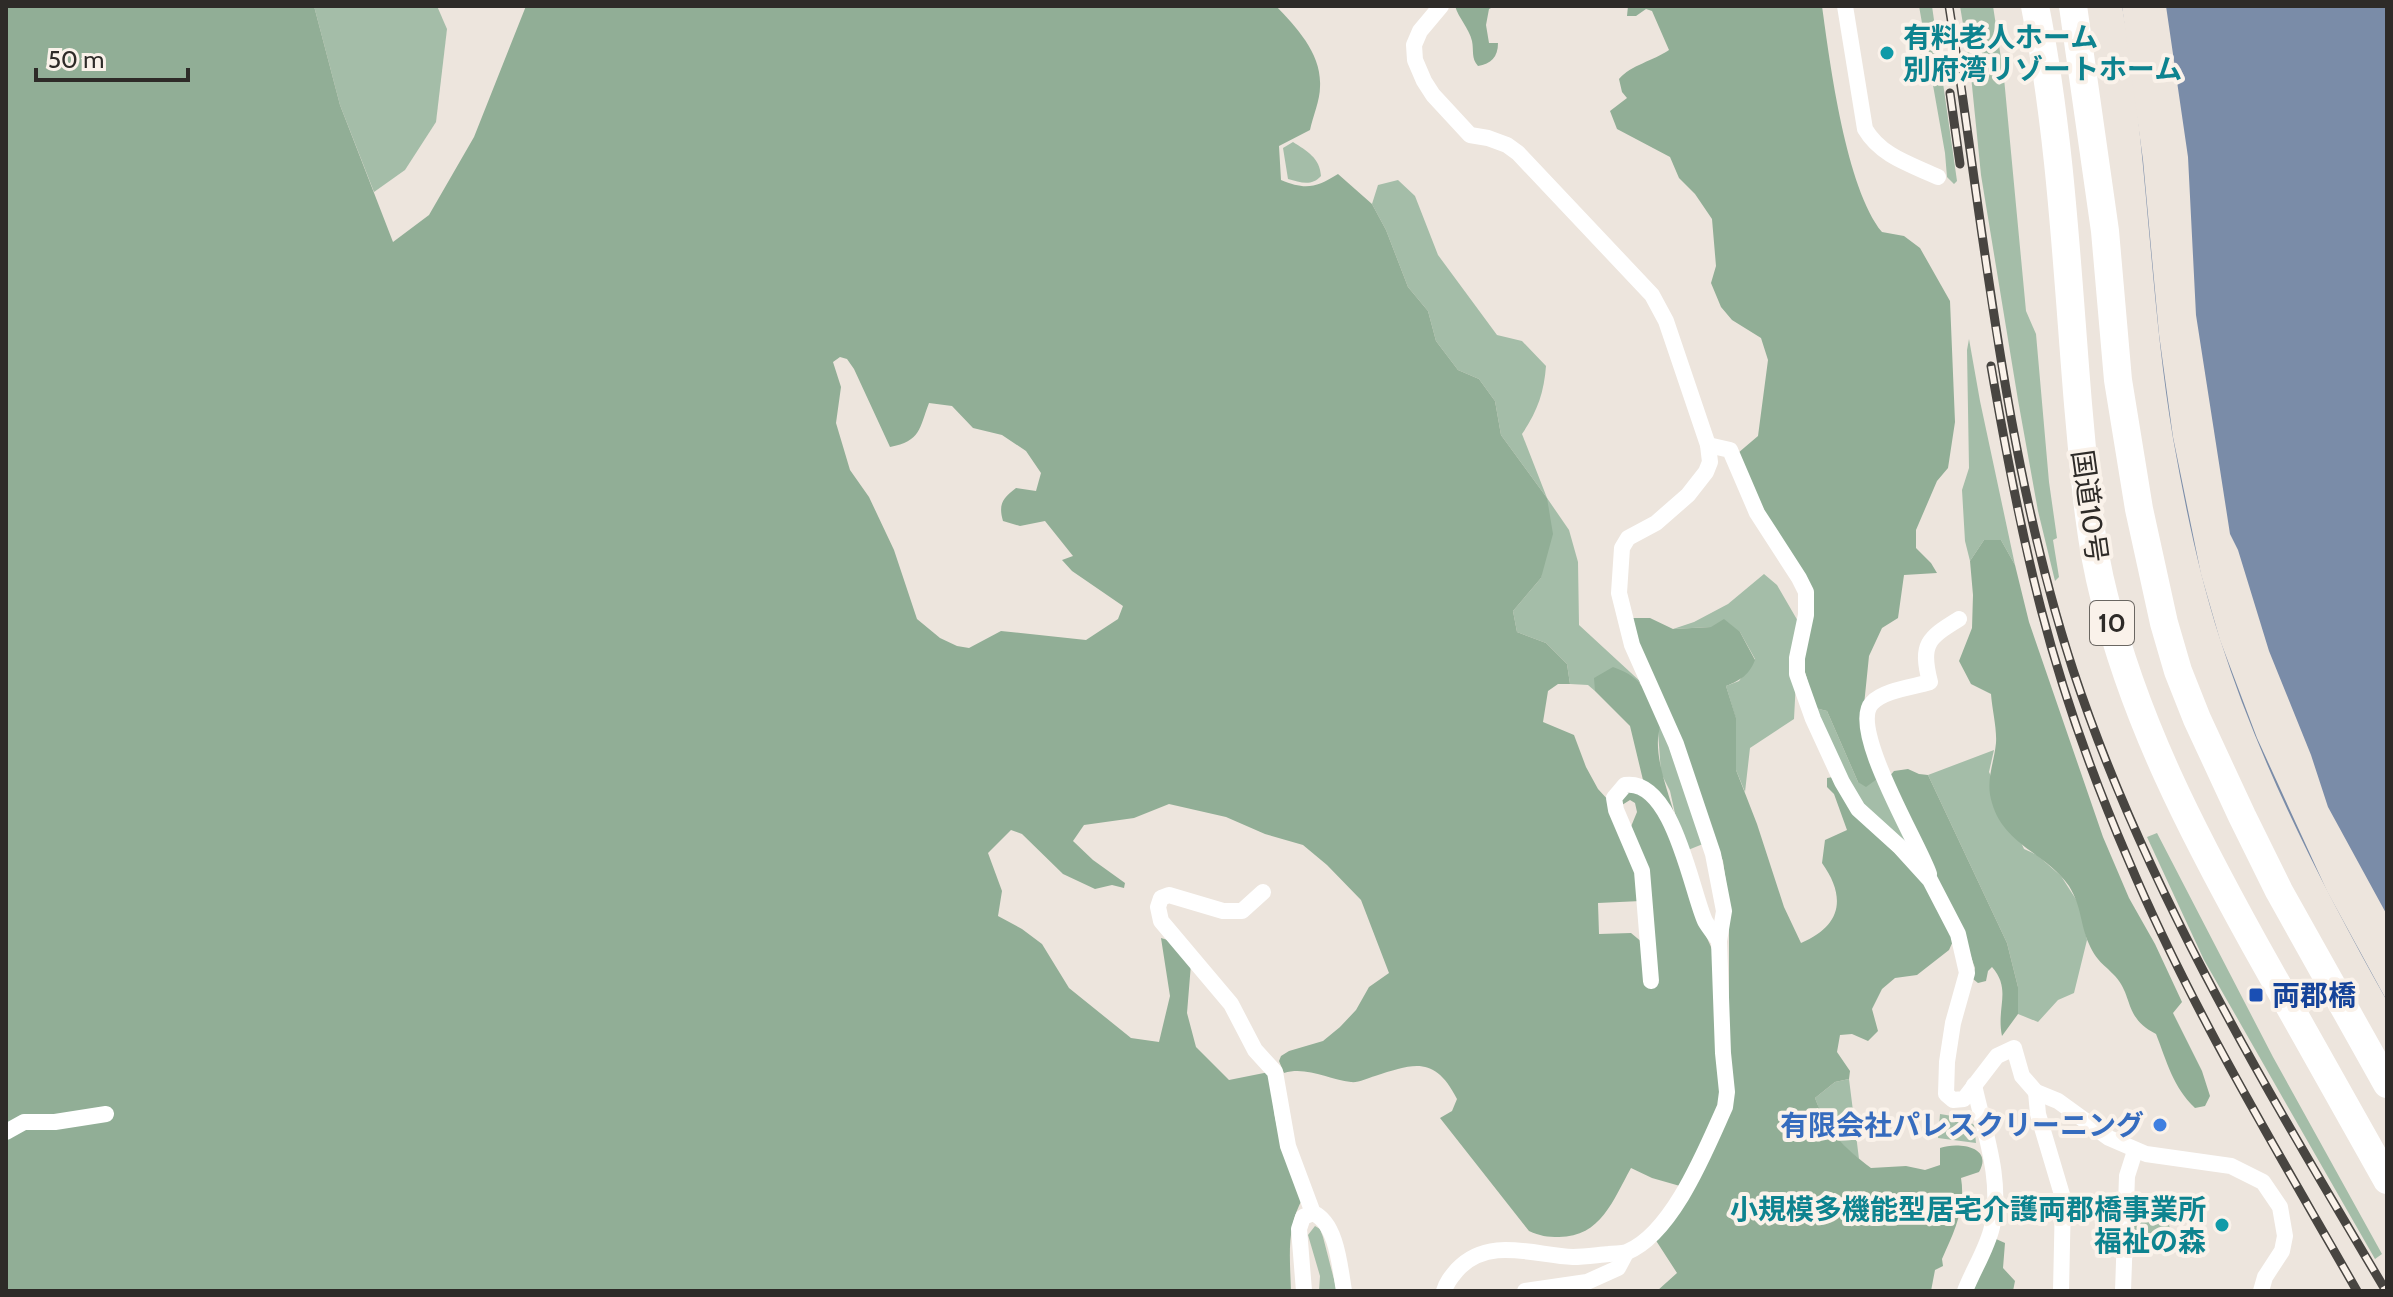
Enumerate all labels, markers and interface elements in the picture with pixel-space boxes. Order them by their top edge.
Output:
place label: 有料老人ホーム 別府湾リゾートホーム [1903,20,2182,86]
scale bar [36,32,188,82]
marker: 有料老人ホーム 別府湾リゾートホーム [1878,44,1896,62]
text: 50 m [48,45,104,74]
street label: 国道10号 [2065,448,2115,564]
road number: 10 [2090,601,2134,645]
place label: 両郡橋 [2272,978,2356,1012]
marker: 両郡橋 [2247,986,2265,1004]
place label: 有限会社パレスクリーニング [1780,1108,2144,1142]
marker: 有限会社パレスクリーニング [2151,1116,2169,1134]
place label: 小規模多機能型居宅介護両郡橋事業所 福祉の森 [1730,1192,2206,1258]
marker: 小規模多機能型居宅介護両郡橋事業所 福祉の森 [2213,1216,2231,1234]

